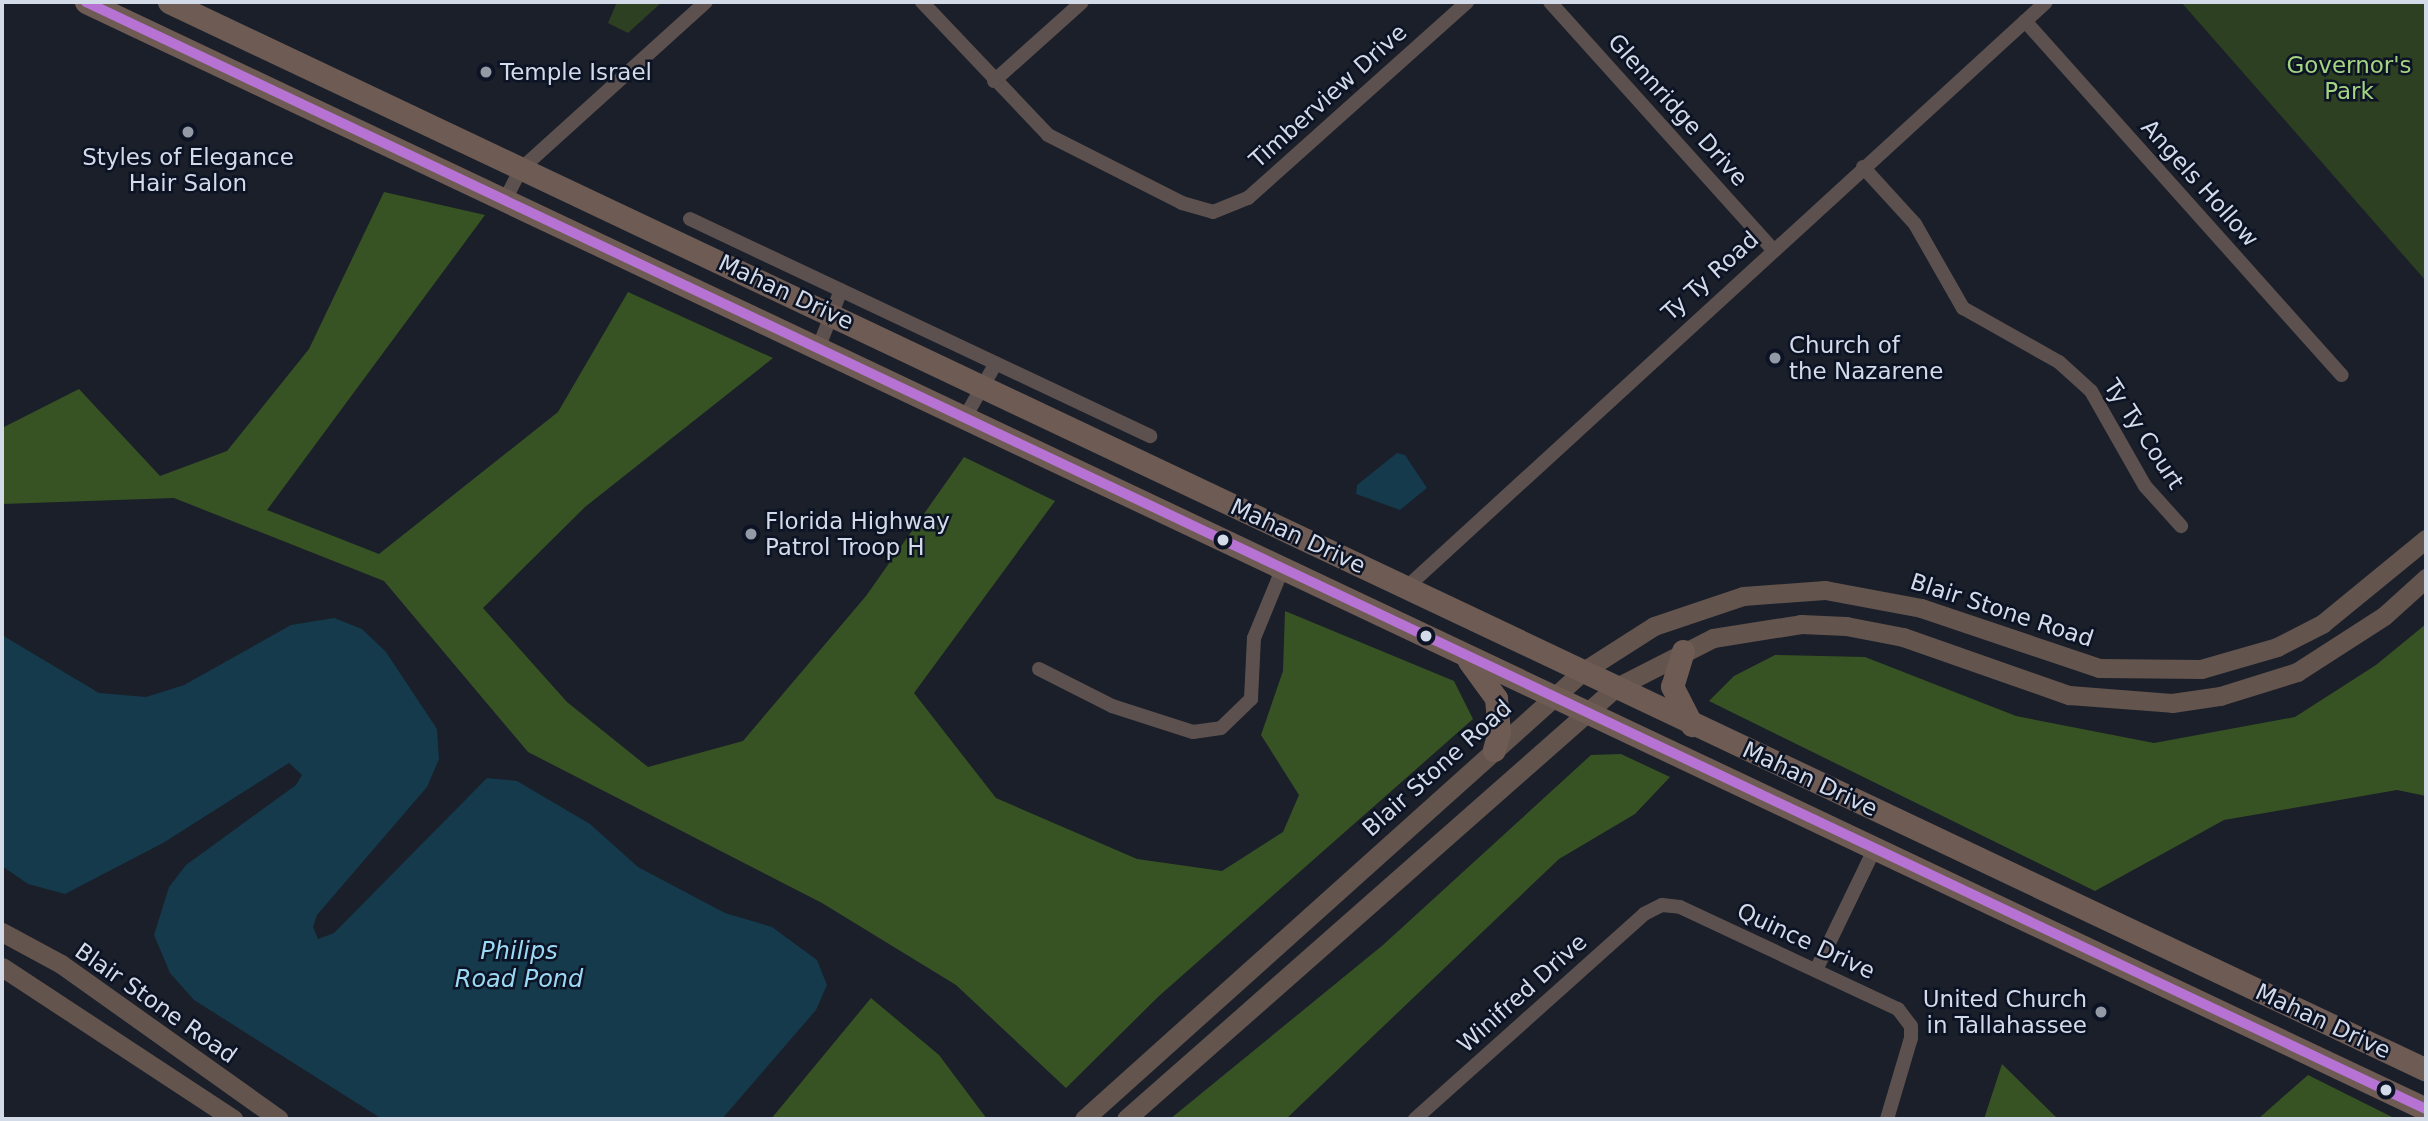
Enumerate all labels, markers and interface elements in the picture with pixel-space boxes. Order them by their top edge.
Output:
street label: Timberview Drive [1244,18,1412,174]
street label: Glennridge Drive [1602,28,1754,192]
park label: Governor's Park [2286,51,2412,105]
place label: Temple Israel [500,58,652,86]
marker: Temple Israel [478,64,494,80]
street label: Angels Hollow [2136,114,2264,252]
marker: Styles of Elegance Hair Salon [180,124,196,140]
place label: Styles of Elegance Hair Salon [82,143,294,197]
street label: Ty Ty Road [1656,225,1764,327]
street label: Mahan Drive [714,249,858,335]
place label: Church of the Nazarene [1789,331,1943,385]
marker: Church of the Nazarene [1767,350,1783,366]
street label: Ty Ty Court [2098,374,2190,494]
street label: Mahan Drive [1226,493,1370,579]
place label: Florida Highway Patrol Troop H [765,507,950,561]
marker: Florida Highway Patrol Troop H [743,526,759,542]
unlabelled marker [1216,533,1230,547]
street label: Blair Stone Road [1907,567,2097,653]
unlabelled marker [1419,629,1433,643]
street label: Blair Stone Road [1357,694,1517,842]
street label: Mahan Drive [1738,736,1882,822]
street label: Quince Drive [1733,897,1879,985]
street label: Winifred Drive [1452,928,1592,1058]
street label: Blair Stone Road [70,937,242,1069]
water label: Philips Road Pond [455,938,583,994]
street label: Mahan Drive [2251,978,2395,1064]
place label: United Church in Tallahassee [1923,985,2087,1039]
marker: United Church in Tallahassee [2093,1004,2109,1020]
unlabelled marker [2379,1083,2393,1097]

